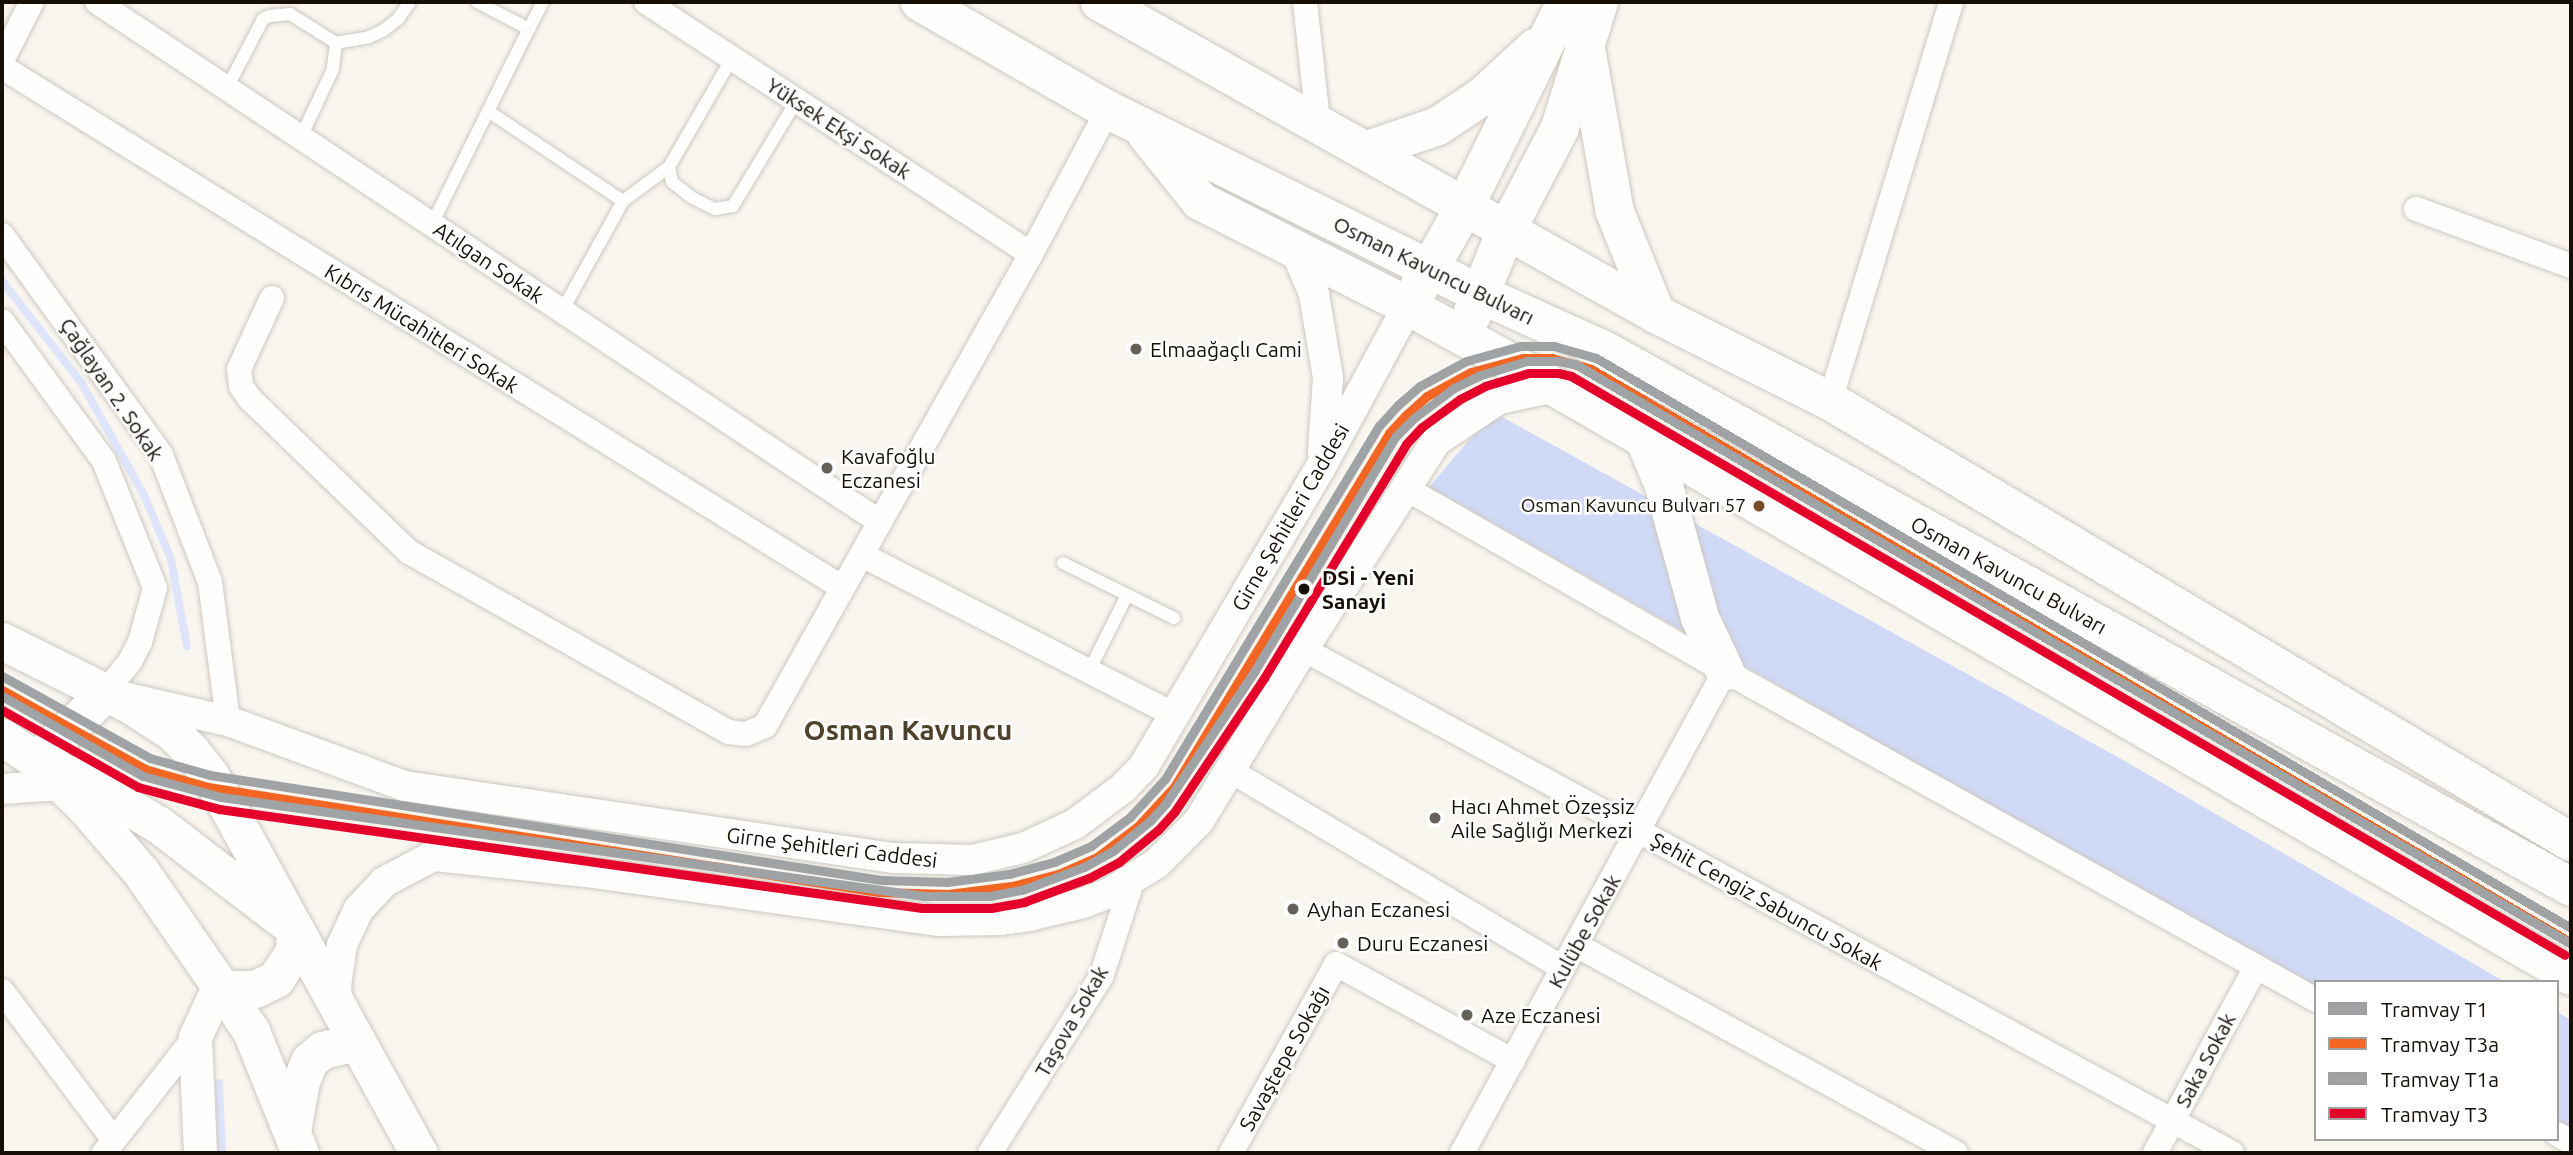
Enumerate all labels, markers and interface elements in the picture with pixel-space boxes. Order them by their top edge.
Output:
street label: Yüksek Ekşi Sokak [762,72,916,184]
street label: Osman Kavuncu Bulvarı [1329,210,1539,330]
street label: Atılgan Sokak [429,216,549,308]
street label: Kıbrıs Mücahitleri Sokak [320,258,524,398]
street label: Çağlayan 2. Sokak [55,313,169,465]
place label: Elmaağaçlı Cami [1150,336,1302,362]
marker: Elmaağaçlı Cami [1128,341,1144,357]
street label: Girne Şehitleri Caddesi [1226,419,1354,615]
place label: Kavafoğlu Eczanesi [841,443,935,493]
marker: Kavafoğlu Eczanesi [819,460,835,476]
place label: Osman Kavuncu Bulvarı 57 [1521,495,1746,517]
marker: Osman Kavuncu Bulvarı 57 [1752,499,1766,513]
street label: Osman Kavuncu Bulvarı [1907,511,2111,639]
place label: DSİ - Yeni Sanayi [1322,564,1414,614]
marker: DSİ - Yeni Sanayi [1293,578,1315,600]
district label: Osman Kavuncu [804,713,1012,747]
place label: Hacı Ahmet Özeşsiz Aile Sağlığı Merkezi [1451,793,1635,843]
marker: Hacı Ahmet Özeşsiz Aile Sağlığı Merkezi [1425,808,1445,828]
street label: Girne Şehitleri Caddesi [725,822,939,872]
street label: Şehit Cengiz Sabuncu Sokak [1647,827,1887,975]
street label: Kulübe Sokak [1542,870,1626,992]
place label: Ayhan Eczanesi [1307,896,1450,922]
marker: Ayhan Eczanesi [1285,901,1301,917]
place label: Duru Eczanesi [1357,930,1488,956]
marker: Duru Eczanesi [1335,935,1351,951]
street label: Taşova Sokak [1029,961,1113,1081]
legend [2314,980,2559,1141]
street label: Savaştepe Sokağı [1234,981,1334,1135]
text: Tramvay T1 [2381,997,2488,1021]
place label: Aze Eczanesi [1481,1002,1601,1028]
marker: Aze Eczanesi [1459,1007,1475,1023]
street label: Saka Sokak [2170,1008,2240,1112]
text: Tramvay T3a [2381,1032,2499,1056]
text: Tramvay T1a [2381,1067,2499,1091]
text: Tramvay T3 [2381,1102,2488,1126]

